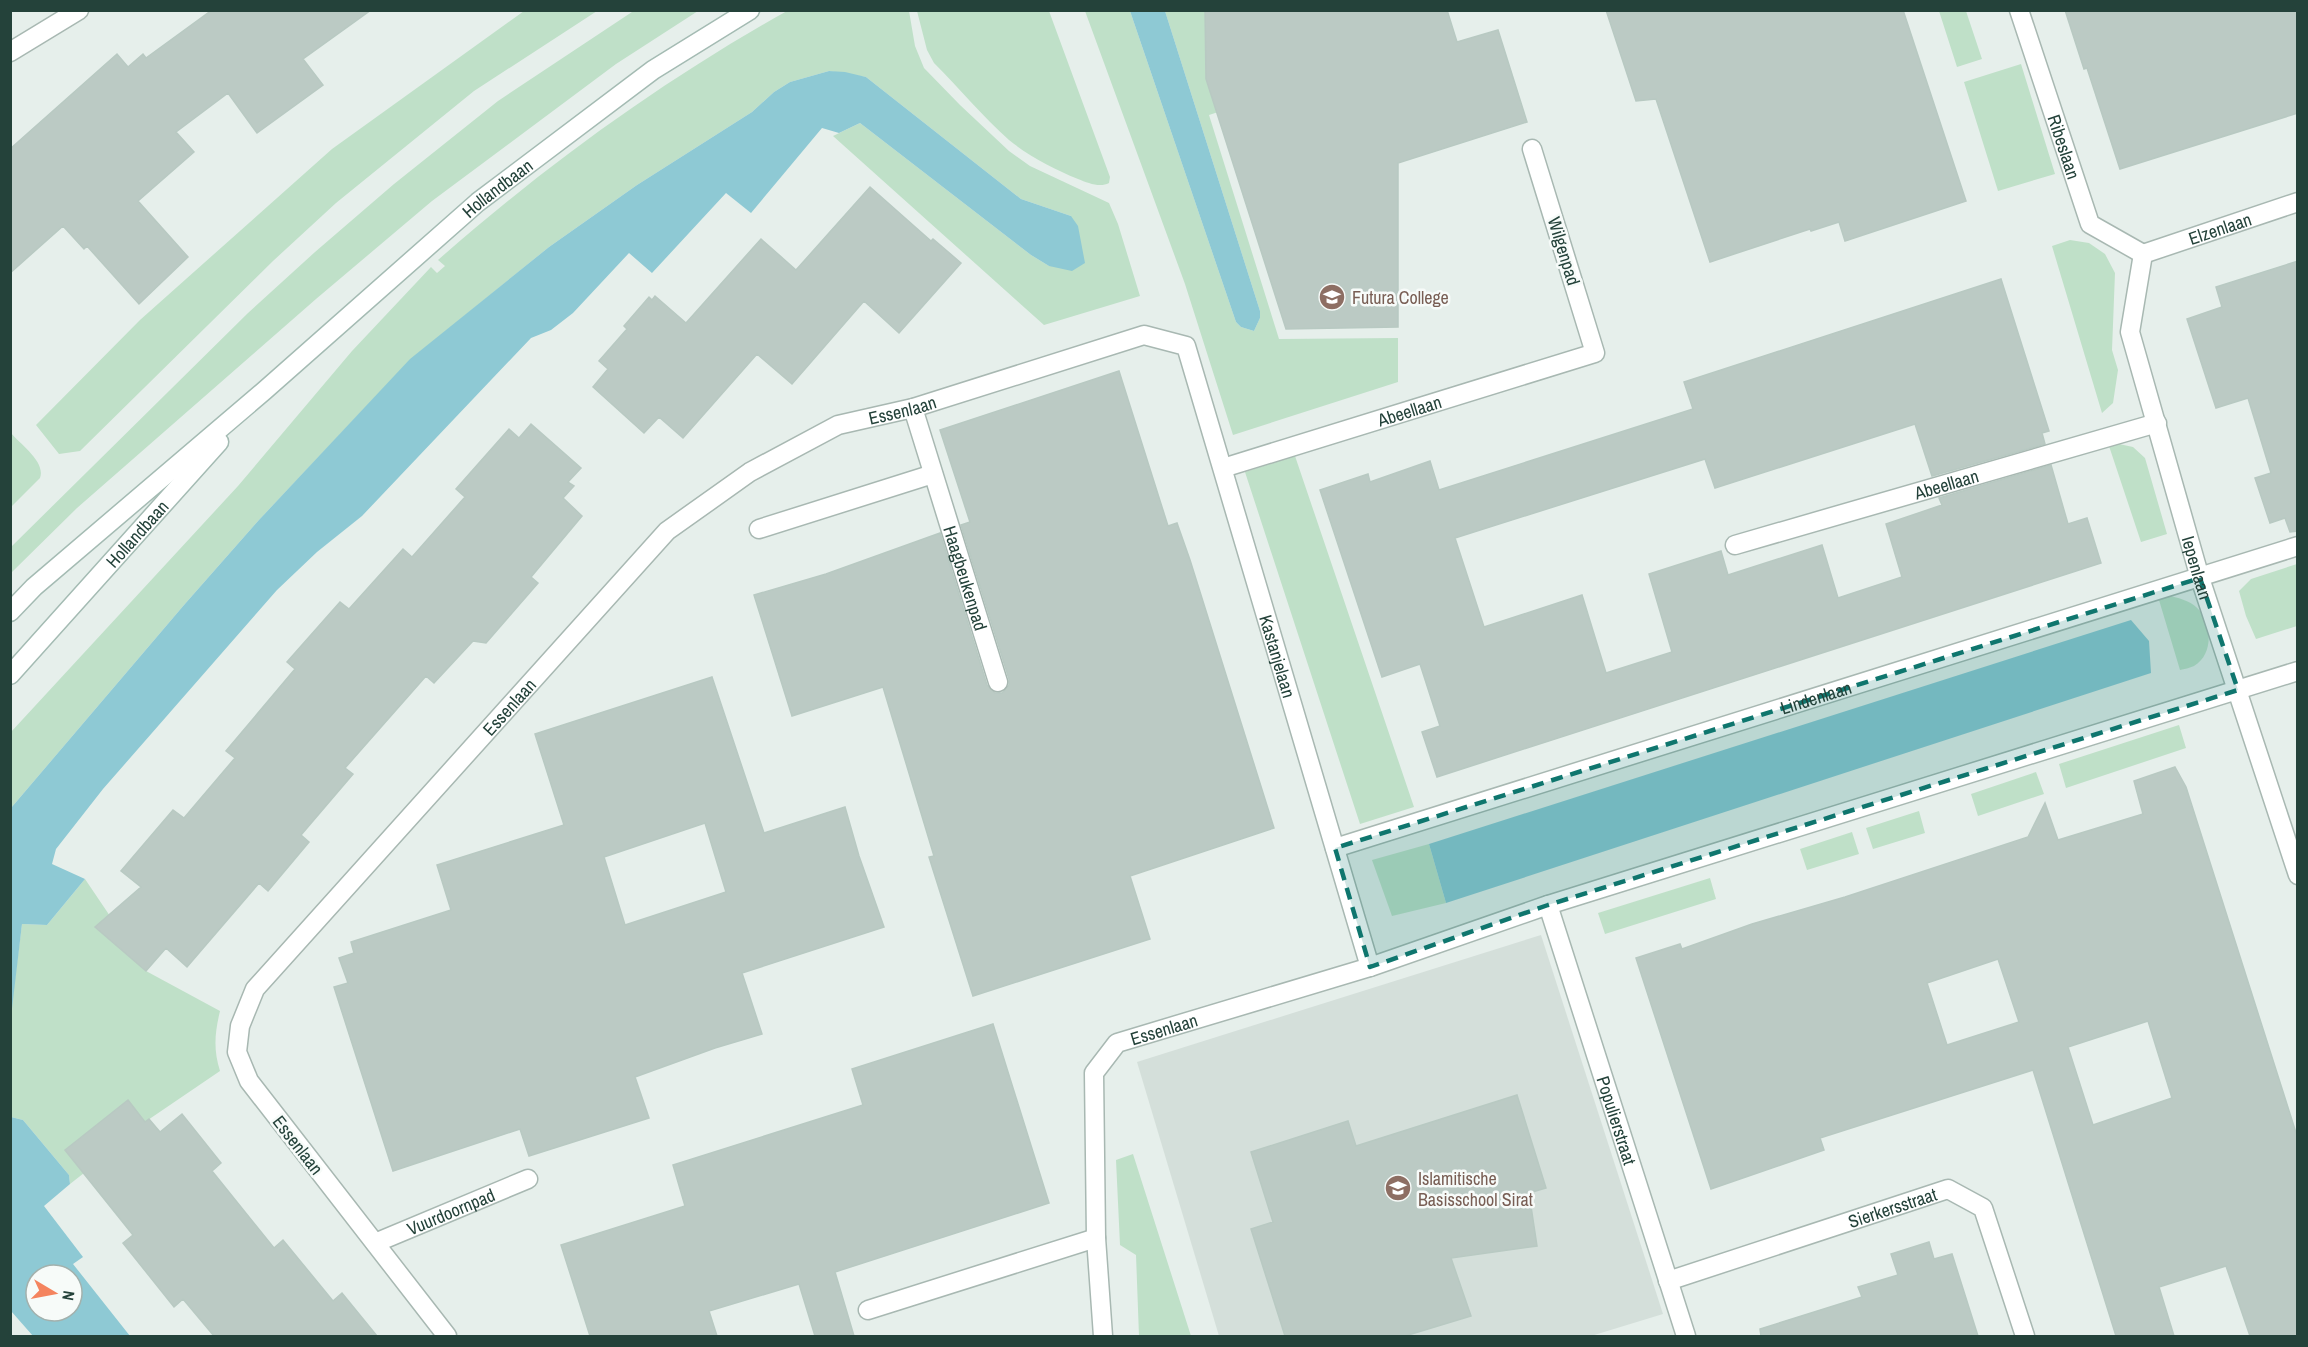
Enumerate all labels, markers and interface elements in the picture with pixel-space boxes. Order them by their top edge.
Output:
street label: Ribeslaan [2042,111,2087,182]
street label: Hollandbaan [456,153,538,223]
street label: Elzenlaan [2185,206,2255,250]
street label: Wilgenpad [1542,214,1586,288]
school or university icon: Futura College [1317,282,1347,312]
place label: Futura College [1352,285,1449,310]
street label: Essenlaan [866,389,939,430]
street label: Abeellaan [1373,389,1444,432]
street label: Abeellaan [1910,463,1981,505]
street label: Hollandbaan [100,494,174,573]
street label: Haagbeukenpad [938,523,994,634]
street label: Iepenlaan [2176,533,2219,602]
street label: Kastanjelaan [1254,612,1302,701]
street label: Essenlaan [477,673,541,741]
street label: Lindenlaan [1777,674,1855,720]
street label: Essenlaan [1127,1007,1201,1051]
street label: Populierstraat [1591,1073,1643,1168]
street label: Essenlaan [267,1110,329,1180]
place label: Islamitische Basisschool Sirat [1418,1166,1533,1212]
school or university icon: Islamitische Basisschool Sirat [1383,1173,1413,1203]
street label: Sierkersstraat [1845,1181,1940,1234]
street label: Vuurdoornpad [403,1182,498,1241]
north arrow [24,1263,84,1323]
text: N [57,1289,80,1302]

